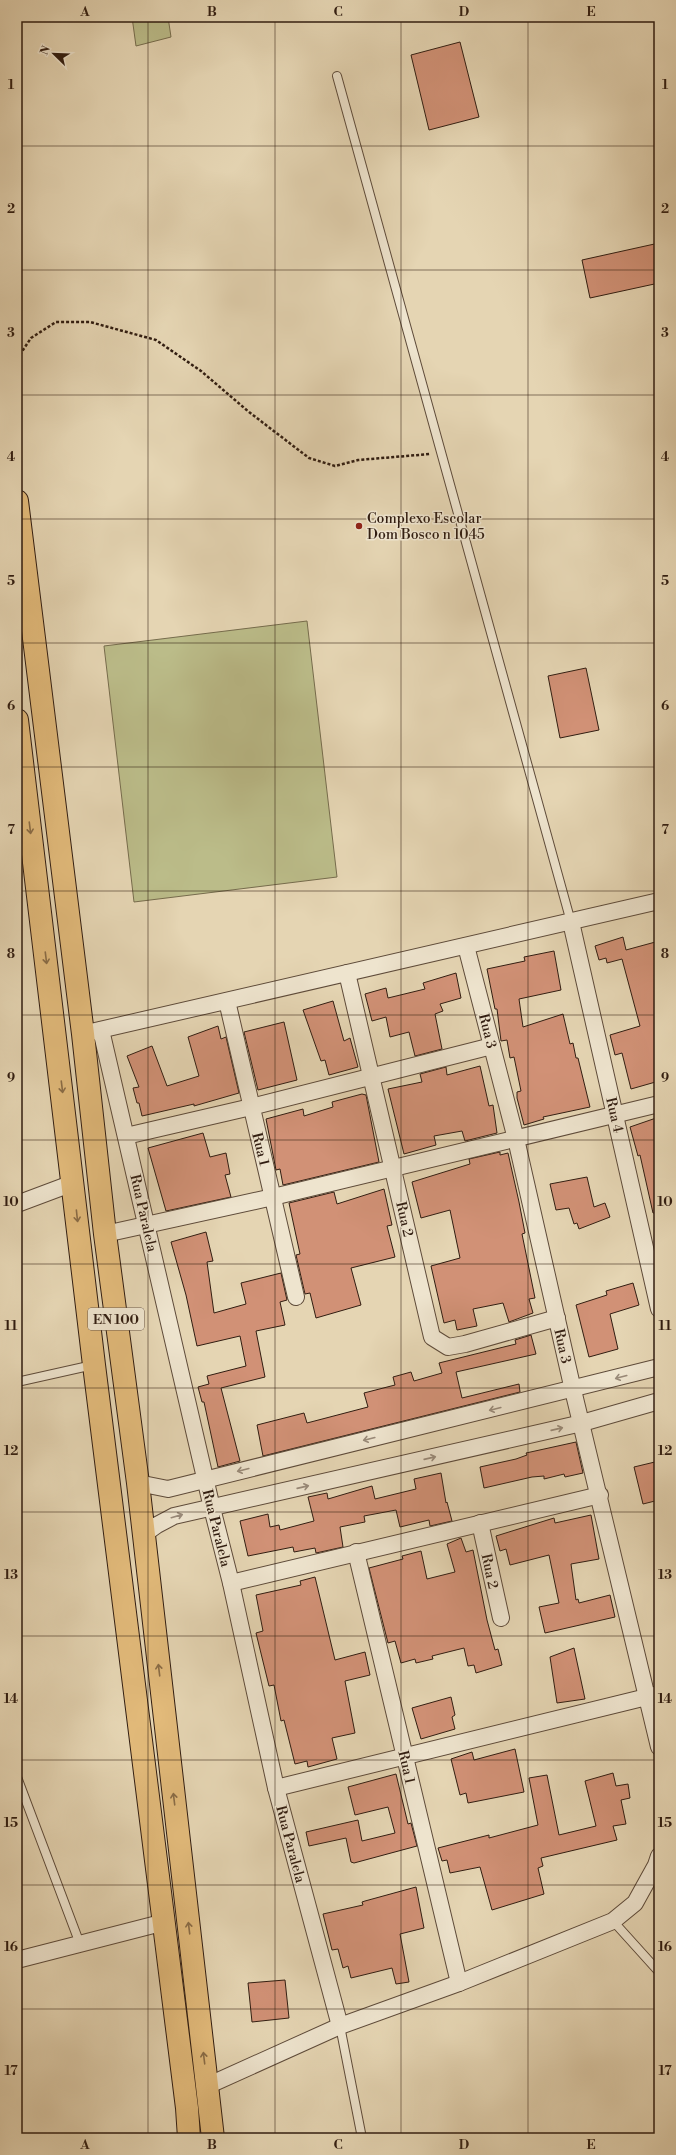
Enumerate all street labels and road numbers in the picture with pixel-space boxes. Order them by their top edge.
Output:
street label: Rua 3 [474,1012,500,1051]
street label: Rua 4 [601,1096,627,1135]
street label: Rua 1 [247,1131,273,1168]
street label: Rua Paralela [125,1173,161,1255]
street label: Rua 2 [391,1200,417,1239]
road number: EN 100 [88,1308,144,1330]
street label: Rua 3 [549,1327,575,1366]
street label: Rua Paralela [198,1488,235,1570]
street label: Rua 2 [477,1552,502,1591]
street label: Rua 1 [393,1749,419,1786]
street label: Rua Paralela [271,1804,309,1886]

